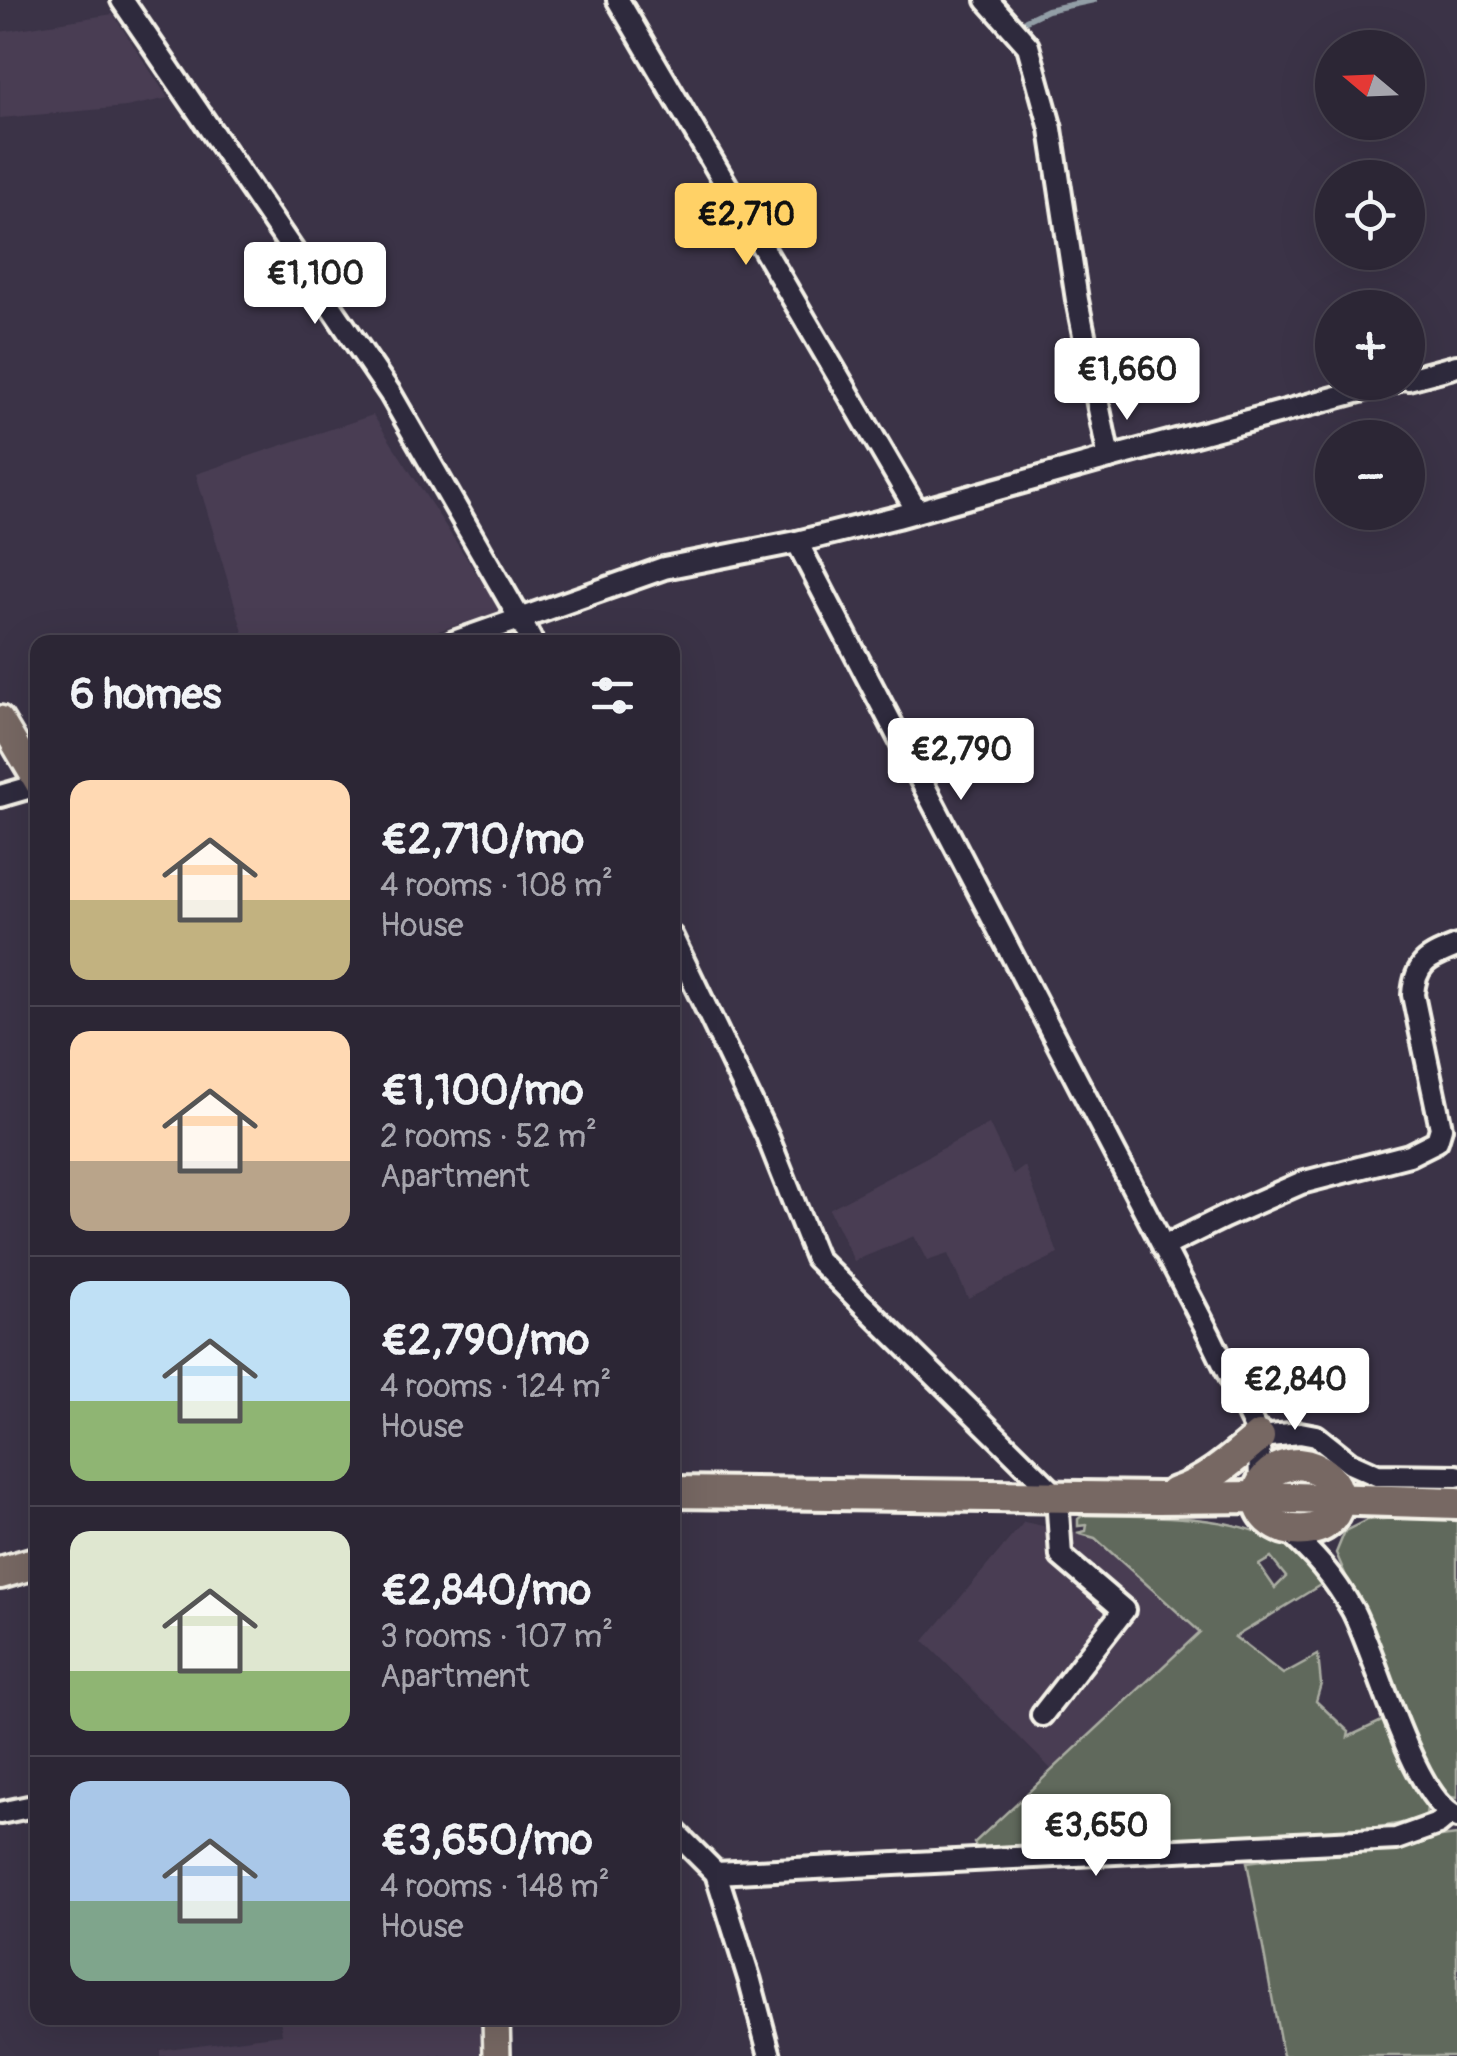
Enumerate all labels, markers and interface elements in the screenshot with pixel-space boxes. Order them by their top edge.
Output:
north arrow [1315,30,1425,140]
map controls [1315,30,1425,530]
button: locate [1315,160,1425,270]
pin: €2,710 [665,183,827,268]
text: €2,710 [697,195,795,235]
pin: €1,100 [234,242,396,327]
text: €1,100 [266,254,364,294]
button: + [1315,290,1425,400]
pin: €1,660 [1046,338,1208,423]
text: €1,660 [1077,350,1177,390]
button: − [1315,420,1425,530]
icon: filters [585,668,640,723]
text: 6 homes [70,669,221,721]
pin: €2,790 [880,718,1042,803]
text: €2,790 [910,730,1012,770]
text: €2,710/mo [380,814,584,866]
icon: home [150,820,270,940]
text: 4 rooms · 108 m² [380,866,613,906]
text: House [380,906,464,946]
text: €1,100/mo [380,1065,584,1117]
icon: home [150,1071,270,1191]
text: 2 rooms · 52 m² [380,1117,597,1157]
text: Apartment [380,1157,529,1197]
text: €2,790/mo [380,1315,589,1367]
icon: home [150,1321,270,1441]
pin: €2,840 [1214,1348,1376,1433]
text: €2,840 [1243,1360,1347,1400]
text: 4 rooms · 124 m² [380,1367,611,1407]
text: House [380,1407,464,1447]
text: €2,840/mo [380,1565,591,1617]
icon: home [150,1571,270,1691]
text: 3 rooms · 107 m² [380,1617,613,1657]
text: Apartment [380,1657,529,1697]
pin: €3,650 [1015,1794,1177,1879]
text: €3,650 [1044,1806,1148,1846]
text: €3,650/mo [380,1815,593,1867]
icon: home [150,1821,270,1941]
text: 4 rooms · 148 m² [380,1867,610,1907]
text: House [380,1907,464,1947]

